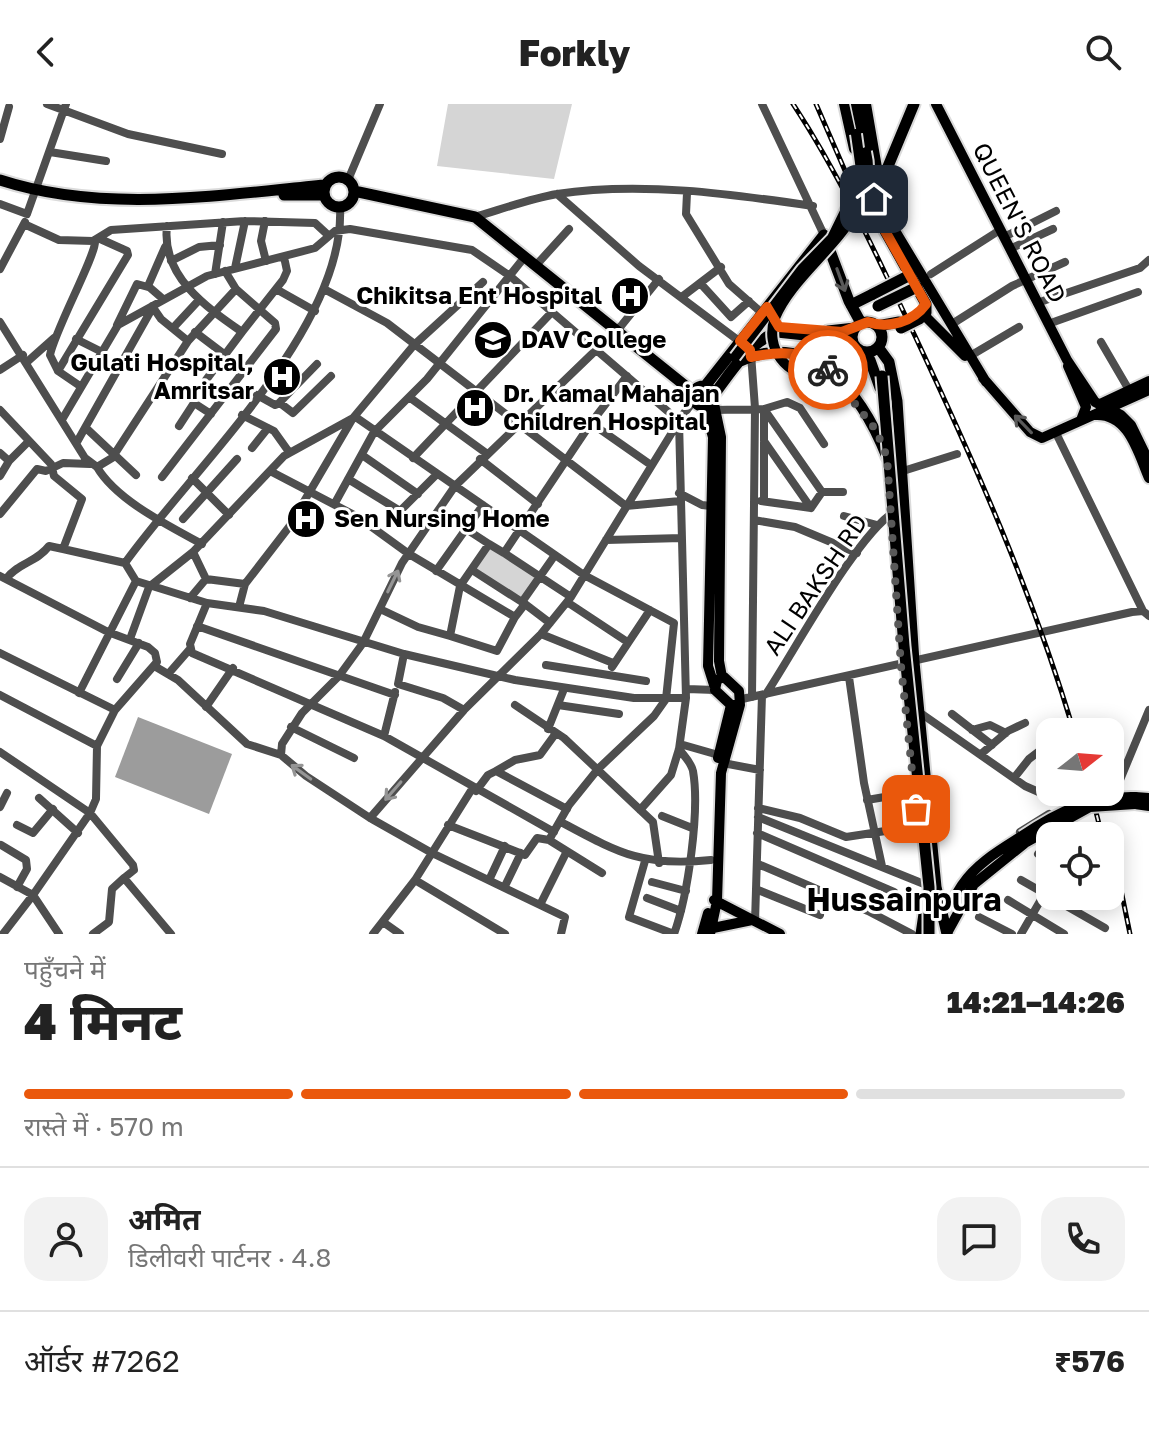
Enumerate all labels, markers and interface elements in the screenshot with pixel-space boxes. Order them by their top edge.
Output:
icon: back [24,30,68,74]
icon: search [1081,30,1125,74]
text: Forkly [519,31,630,74]
street label: QUEEN'S ROAD [967,137,1073,307]
pin [840,165,908,233]
icon: home [852,177,896,221]
one-way arrow [835,267,850,292]
hospital icon: Chikitsa Ent Hospital [609,275,651,317]
place label: Chikitsa Ent Hospital [356,280,602,309]
school or university icon: DAV College [472,319,514,361]
place label: DAV College [521,324,666,353]
courier [788,330,868,410]
place label: Gulati Hospital, Amritsar [70,347,254,404]
icon: bike [806,348,850,392]
hospital icon: Gulati Hospital, Amritsar [261,356,303,398]
place label: Dr. Kamal Mahajan Children Hospital [503,378,720,435]
hospital icon: Dr. Kamal Mahajan Children Hospital [454,387,496,429]
one-way arrow [1013,414,1032,434]
hospital icon: Sen Nursing Home [285,498,327,540]
place label: Sen Nursing Home [334,503,550,532]
street label: ALI BAKSH RD [757,508,873,660]
one-way arrow [386,570,401,594]
north arrow [1036,718,1124,806]
map controls [1036,718,1124,910]
one-way arrow [291,764,313,780]
pin [882,775,950,843]
one-way arrow [384,780,402,800]
icon: bag [894,787,938,831]
button: locate [1036,822,1124,910]
district label: Hussainpura [806,880,1002,918]
text: पहुँचने में [24,954,106,985]
text: 14:21–14:26 [947,984,1125,1020]
text: 4 मिनट [24,989,182,1051]
text: रास्ते में · 570 m [24,1111,184,1142]
button: person [24,1197,108,1281]
button: chat [937,1197,1021,1281]
button: phone [1041,1197,1125,1281]
text: अमित [128,1201,201,1237]
text: डिलीवरी पार्टनर · 4.8 [128,1242,331,1273]
text: ऑर्डर #7262 [24,1343,180,1379]
text: ₹576 [1054,1343,1125,1379]

